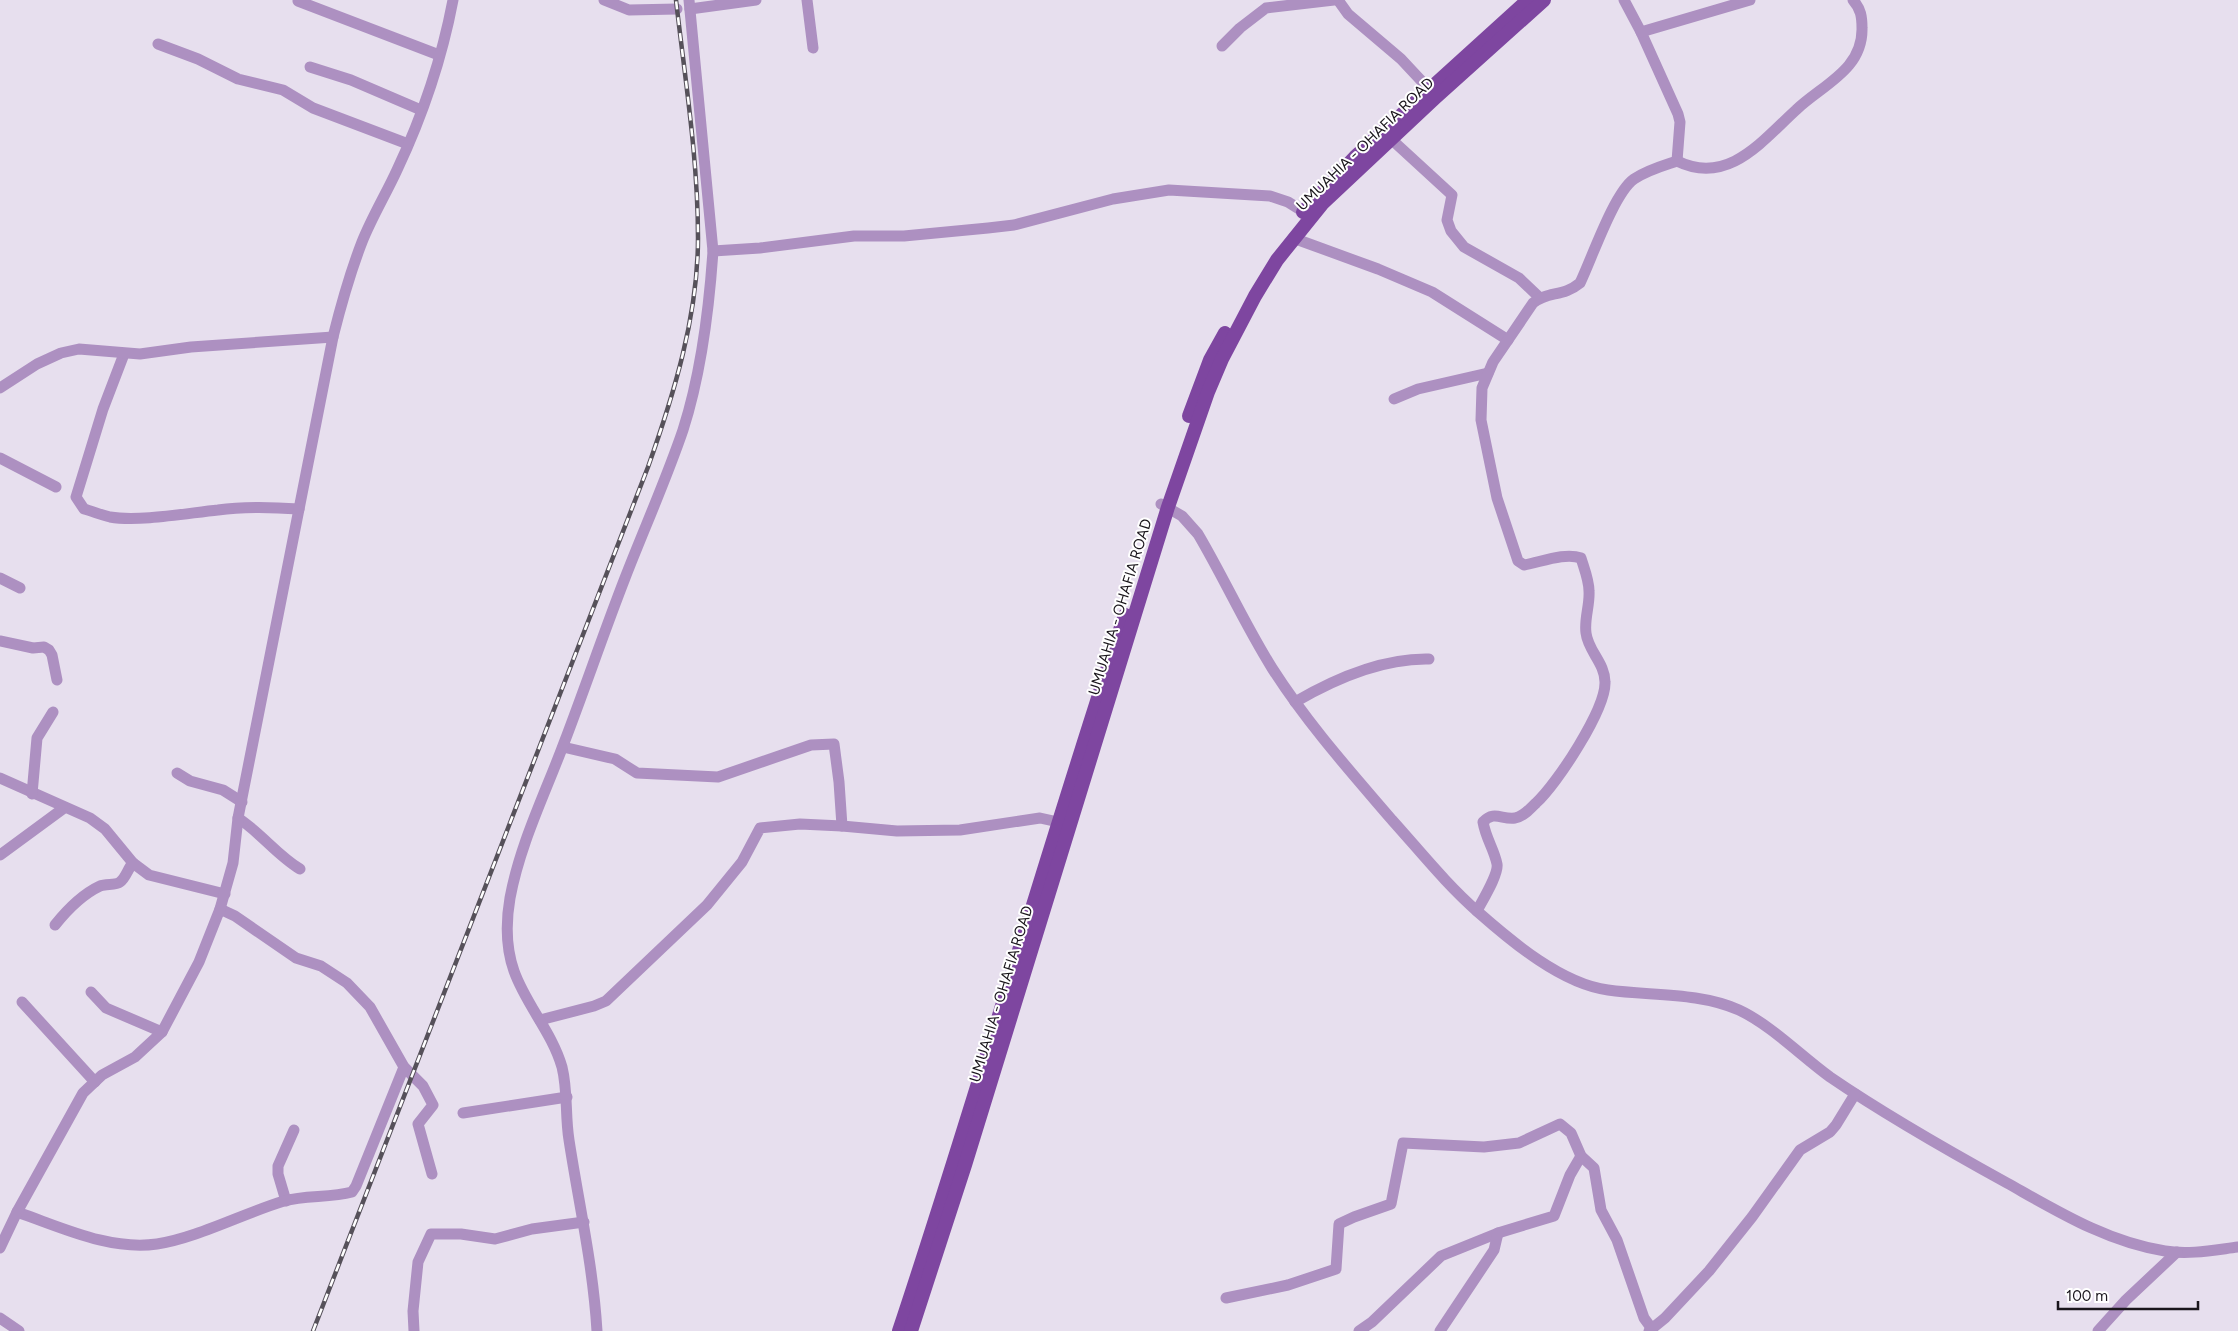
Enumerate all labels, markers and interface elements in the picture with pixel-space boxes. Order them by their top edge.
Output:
street label: UMUAHIA - OHAFIA ROAD [1293,74,1437,214]
street label: UMUAHIA - OHAFIA ROAD [1085,516,1155,698]
street label: UMUAHIA - OHAFIA ROAD [966,903,1036,1085]
scale bar [2058,1278,2198,1310]
text: 100 m [2066,1287,2108,1305]

